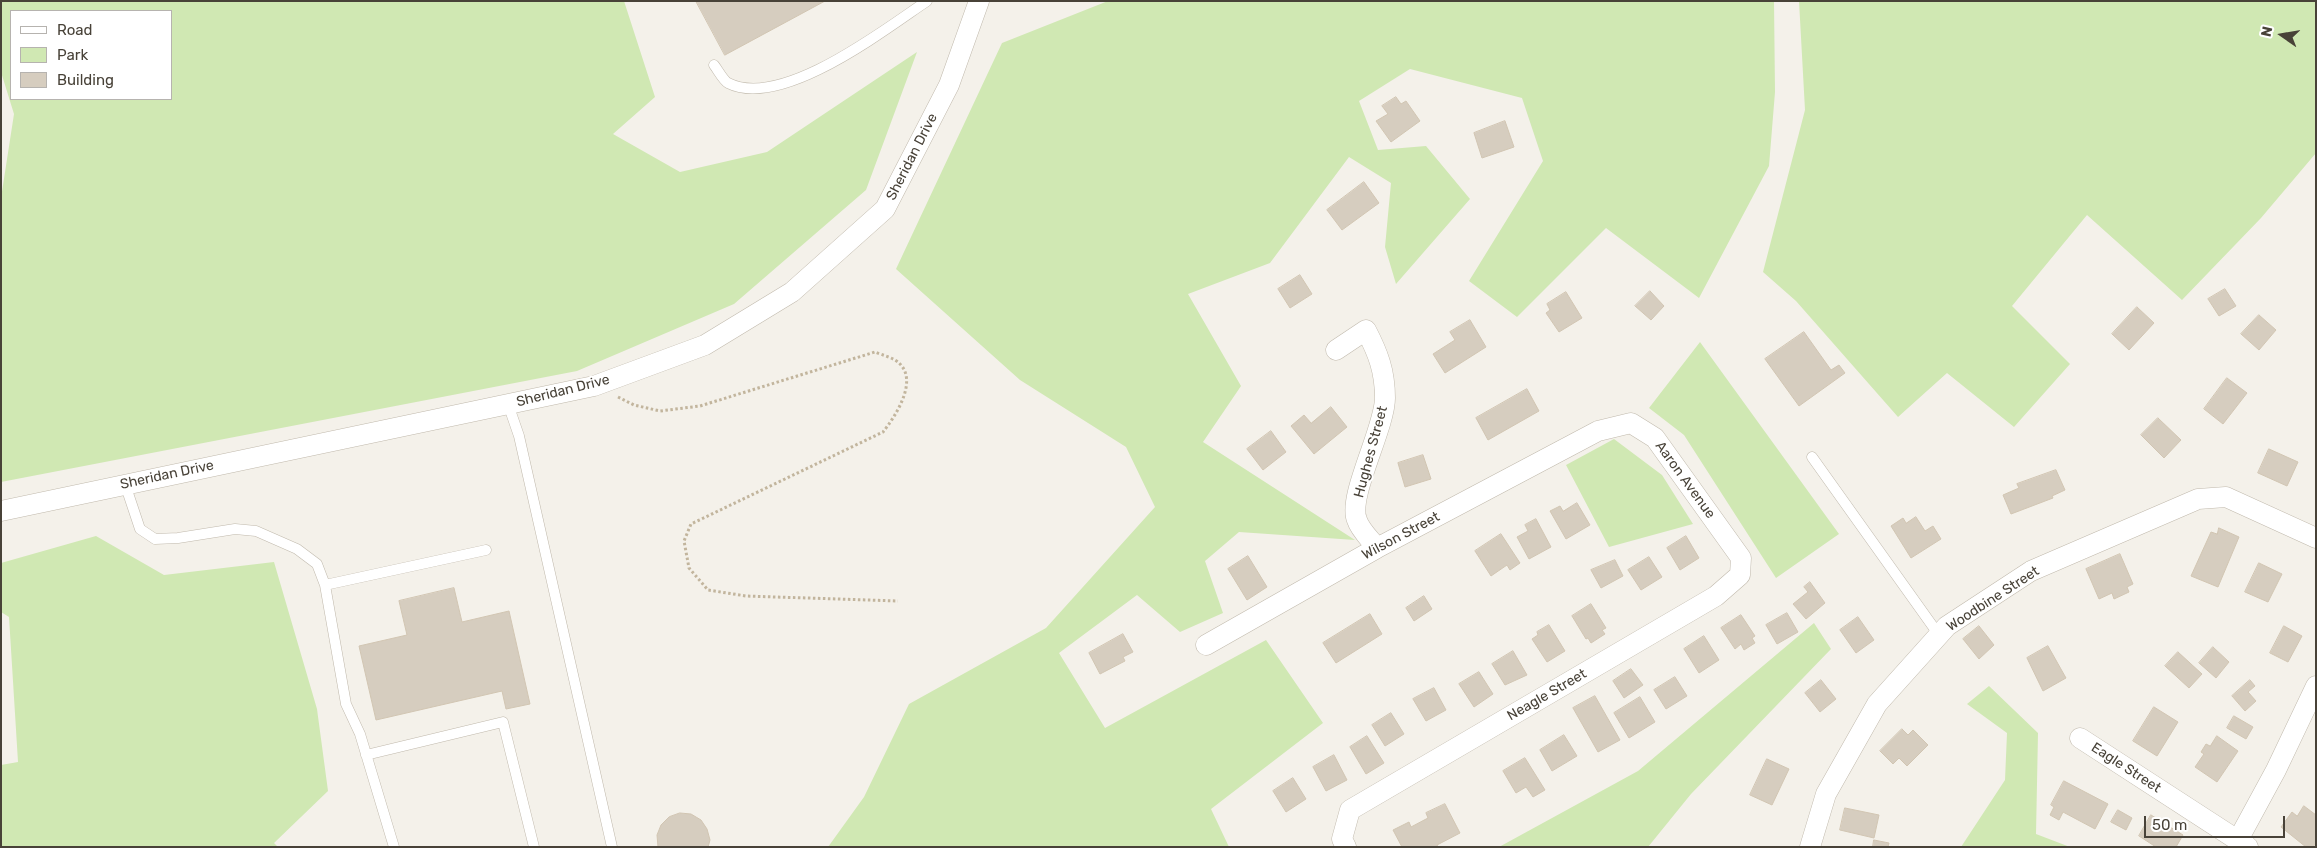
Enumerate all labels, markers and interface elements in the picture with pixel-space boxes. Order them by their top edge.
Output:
legend [10,10,172,100]
north arrow [2257,10,2307,60]
text: Road [57,21,93,39]
text: N [2257,25,2276,38]
text: Park [57,46,88,64]
text: Building [57,71,114,89]
street label: Sheridan Drive [883,111,941,203]
street label: Sheridan Drive [515,371,611,411]
street label: Hughes Street [1351,404,1391,500]
street label: Aaron Avenue [1651,438,1719,522]
street label: Sheridan Drive [119,457,215,493]
street label: Wilson Street [1359,508,1443,564]
street label: Woodbine Street [1943,563,2043,635]
street label: Neagle Street [1504,666,1590,724]
street label: Eagle Street [2088,739,2164,797]
scale bar [2147,806,2288,838]
text: 50 m [2152,816,2187,834]

